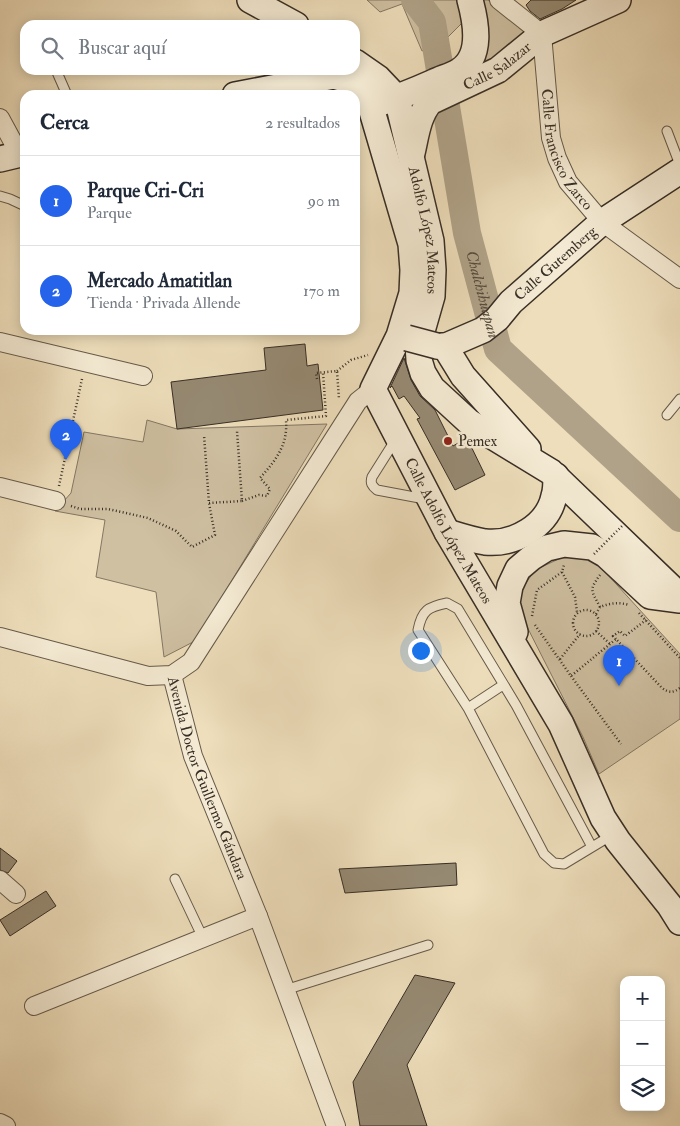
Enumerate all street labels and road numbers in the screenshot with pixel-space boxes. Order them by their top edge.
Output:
street label: Calle Salazar [460,37,536,95]
street label: Calle Francisco Zarco [537,88,597,214]
street label: Adolfo López Mateos [403,164,442,295]
street label: Calle Gutemberg [510,222,601,305]
street label: Calle Adolfo López Mateos [400,455,496,607]
street label: Avenida Doctor Guillermo Gándara [163,674,251,883]

